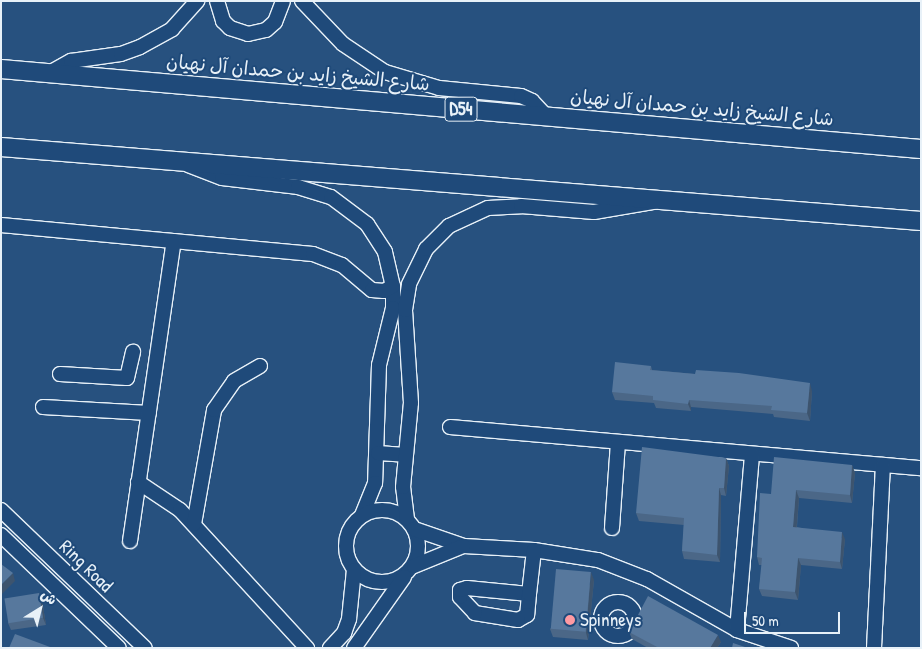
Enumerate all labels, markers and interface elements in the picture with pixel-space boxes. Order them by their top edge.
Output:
street label: شارع الشيخ زايد بن حمدان آل نهيان [165,50,431,96]
street label: شارع الشيخ زايد بن حمدان آل نهيان [569,85,835,131]
road number: D54 [444,94,478,125]
street label: Ring Road [55,535,117,597]
north arrow [15,584,65,634]
text: ش [37,584,61,609]
scale bar [747,602,843,634]
place label: Spinneys [580,609,641,631]
text: 50 m [752,610,779,631]
marker: Spinneys [564,614,576,626]

